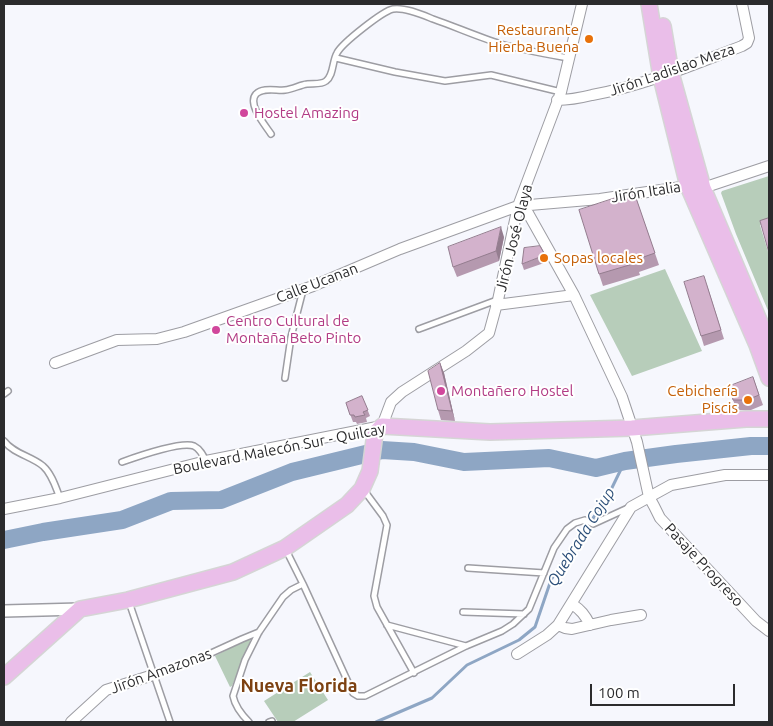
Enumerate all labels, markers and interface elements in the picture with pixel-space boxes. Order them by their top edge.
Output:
place label: Restaurante Hierba Buena [488,21,579,56]
marker: Restaurante Hierba Buena [583,33,595,45]
street label: Jirón Ladislao Meza [607,40,737,100]
place label: Hostel Amazing [254,104,359,122]
marker: Hostel Amazing [238,107,250,119]
street label: Jirón Italia [610,178,682,206]
street label: Jirón José Olaya [492,182,536,294]
place label: Sopas locales [554,249,643,267]
marker: Sopas locales [538,252,550,264]
street label: Calle Ucanan [274,259,360,307]
place label: Centro Cultural de Montaña Beto Pinto [226,312,361,347]
marker: Centro Cultural de Montaña Beto Pinto [210,324,222,336]
place label: Montañero Hostel [451,382,573,400]
place label: Cebichería Piscis [667,382,738,417]
marker: Montañero Hostel [435,385,447,397]
marker: Cebichería Piscis [742,394,754,406]
street label: Boulevard Malecón Sur - Quilcay [171,420,387,478]
water label: Quebrada Cojup [543,484,619,590]
street label: Pasaje Progreso [661,520,747,610]
street label: Jirón Amazonas [108,644,214,698]
scale bar [593,674,738,706]
district label: Nueva Florida [240,675,358,697]
text: 100 m [598,684,640,701]

